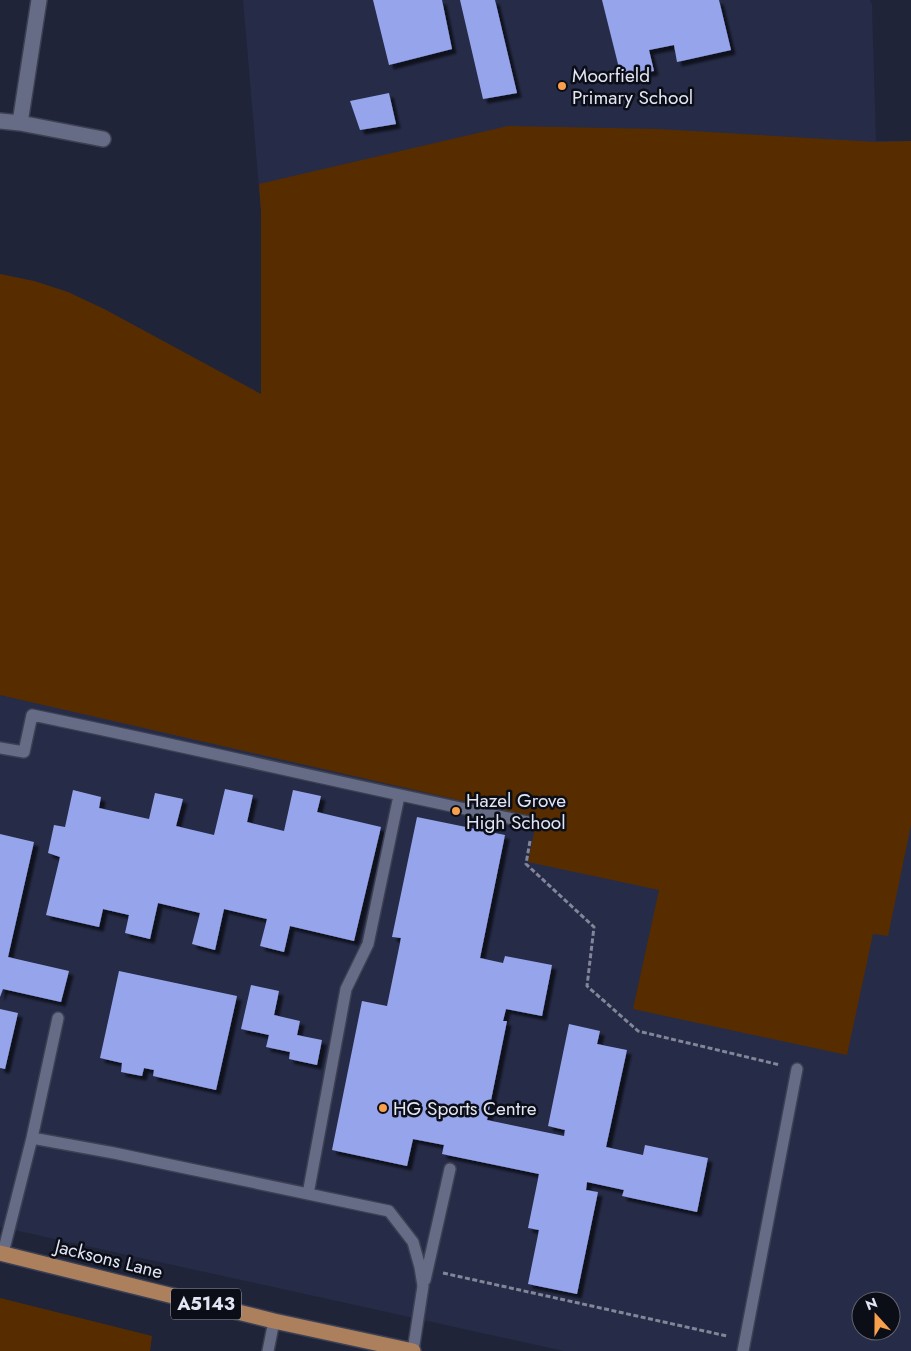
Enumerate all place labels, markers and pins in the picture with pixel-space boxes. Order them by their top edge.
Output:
place label: Moorfield Primary School [572,62,693,111]
marker: Moorfield Primary School [556,80,568,92]
place label: Hazel Grove High School [466,787,566,836]
marker: Hazel Grove High School [450,805,462,817]
place label: HG Sports Centre [393,1095,537,1122]
marker: HG Sports Centre [377,1102,389,1114]

